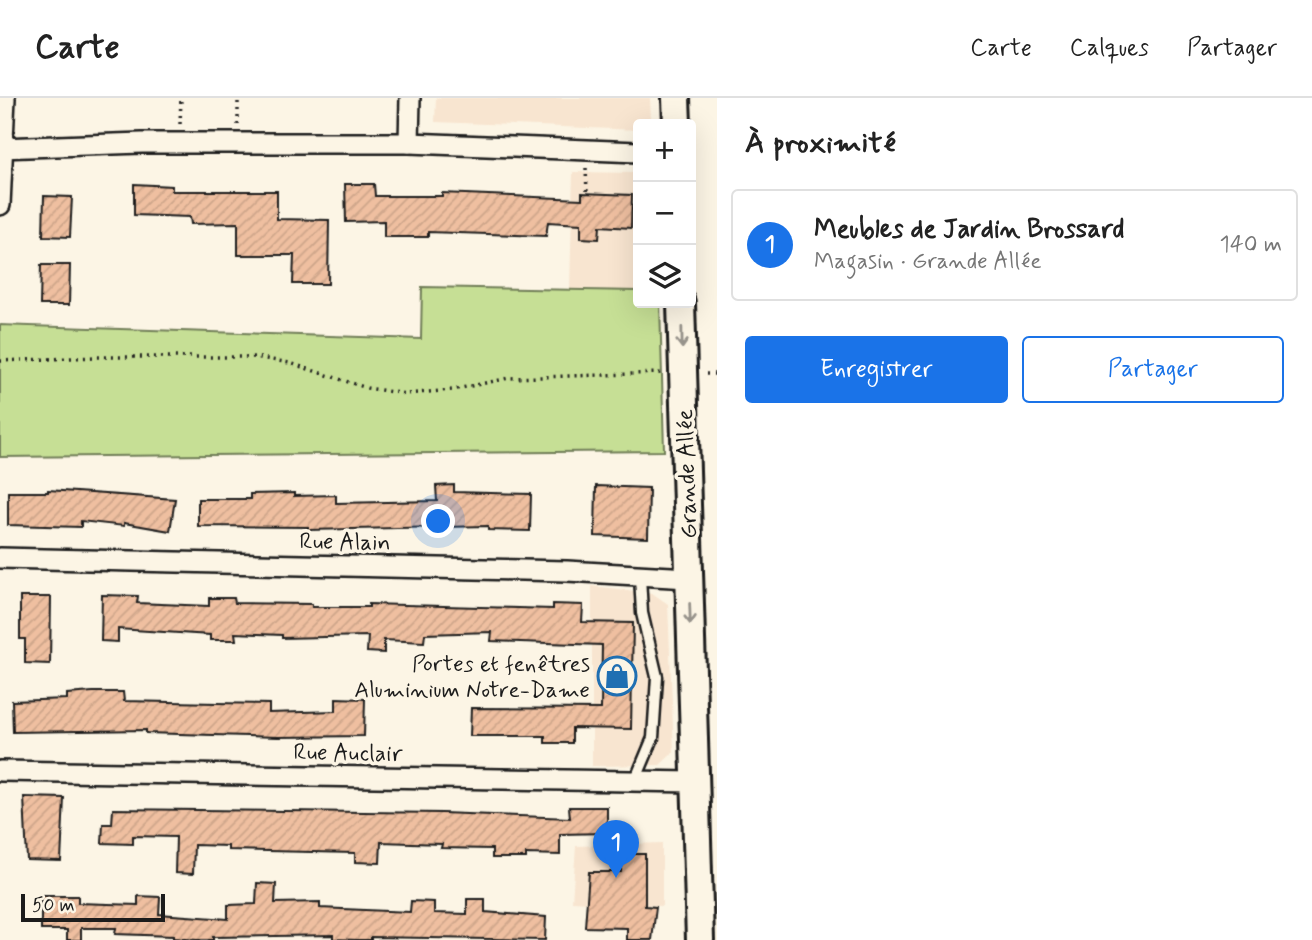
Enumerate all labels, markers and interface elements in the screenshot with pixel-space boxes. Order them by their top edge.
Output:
text: Carte [35,26,120,70]
text: Carte [970,33,1032,64]
text: Calques [1070,33,1149,64]
text: Partager [1187,33,1277,64]
map controls [633,119,696,308]
button: + [633,119,696,182]
text: À proximité [745,124,896,163]
button: − [633,182,696,245]
text: Meubles de Jardin Brossard [814,213,1124,247]
text: 1 [765,230,775,260]
text: 140 m [1219,230,1282,260]
button: layers [633,245,696,308]
text: Magasin · Grande Allée [814,247,1042,277]
one-way arrow [675,327,689,350]
button: Enregistrer [745,336,1008,403]
button: Partager [1022,336,1284,403]
street label: Grande Allée [671,409,705,539]
your location [421,504,455,538]
street label: Rue Alain [299,527,391,559]
one-way arrow [683,602,697,625]
place label: Portes et fenêtres Aluminium Notre-Dame [354,650,590,706]
shop icon: Portes et fenêtres Aluminium Notre-Dame [596,655,638,697]
street label: Rue Auclair [293,738,403,770]
pin: 1 [593,820,639,878]
scale bar [21,891,164,923]
text: 50 m [32,893,75,918]

